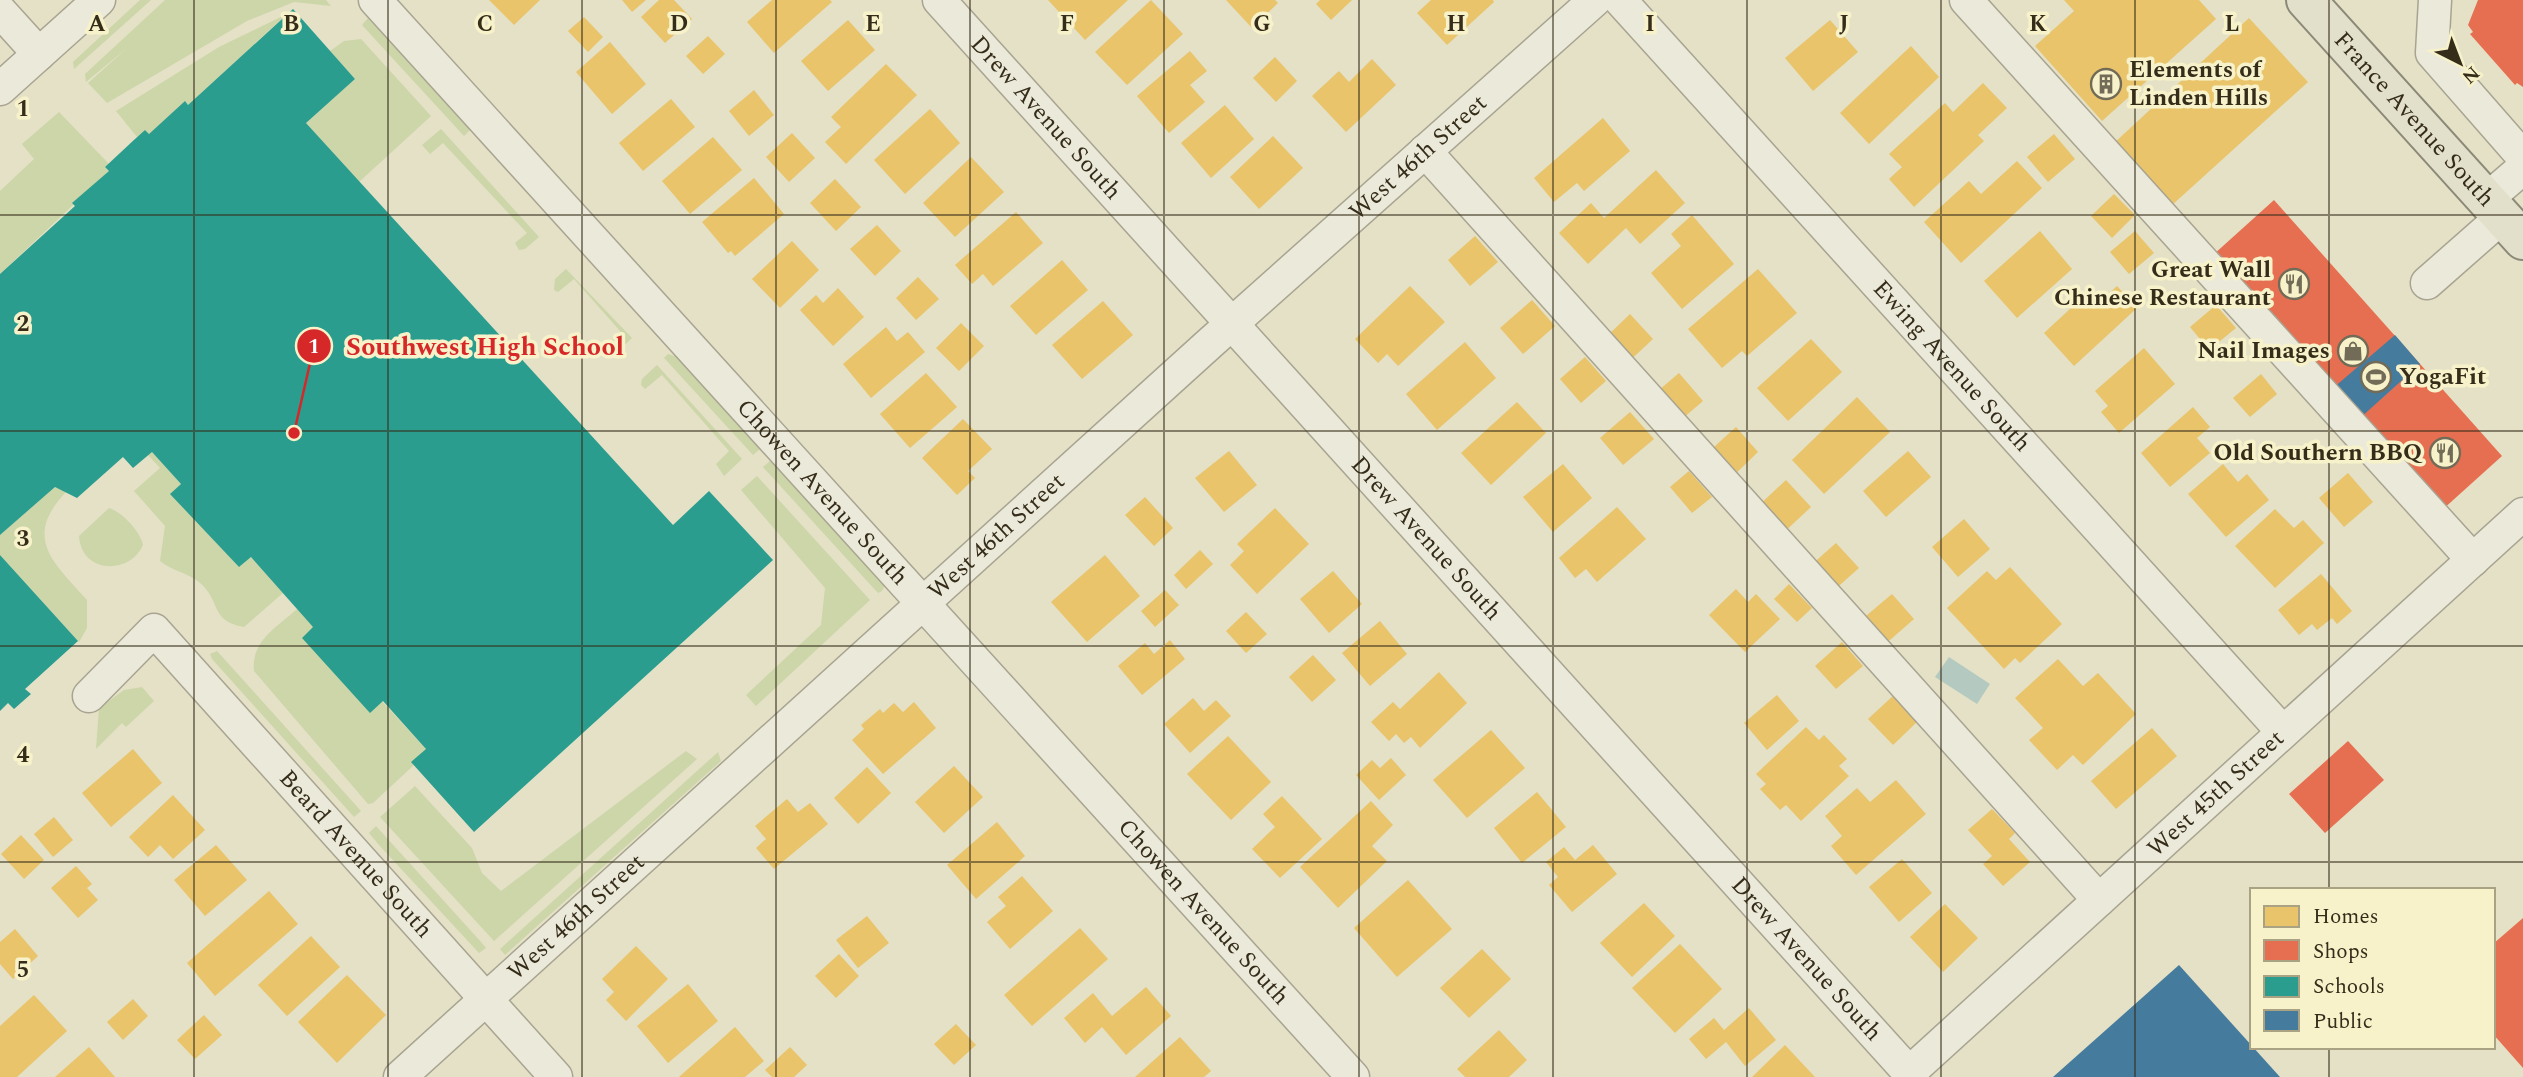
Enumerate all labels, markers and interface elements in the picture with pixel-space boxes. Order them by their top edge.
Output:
text: A [88,7,106,42]
text: B [283,7,299,42]
text: C [477,7,493,42]
text: D [670,7,688,42]
text: E [865,7,881,42]
text: F [1060,7,1074,42]
text: G [1253,7,1271,42]
text: H [1446,7,1466,42]
text: I [1645,7,1655,42]
text: J [1839,7,1849,42]
text: K [2029,7,2047,42]
text: L [2225,7,2239,42]
street label: France Avenue South [2325,24,2503,215]
street label: Drew Avenue South [961,28,1130,208]
north arrow [2425,28,2495,98]
place label: Elements of Linden Hills [2129,52,2268,116]
text: N [2455,59,2486,90]
building icon: Elements of Linden Hills [2089,67,2123,101]
street label: West 46th Street [1341,86,1496,229]
text: 1 [17,92,29,127]
place label: Great Wall Chinese Restaurant [2054,252,2271,316]
restaurant icon: Great Wall Chinese Restaurant [2277,267,2311,301]
street label: Ewing Avenue South [1864,272,2039,460]
text: 2 [17,307,30,342]
callout: Southwest High School [297,322,638,369]
text: Southwest High School [346,327,624,367]
text: 1 [308,331,320,363]
place label: Nail Images [2197,333,2330,369]
shop icon: Nail Images [2336,334,2370,368]
place label: YogaFit [2399,359,2486,395]
sports icon: YogaFit [2359,360,2393,394]
street label: Chowen Avenue South [728,391,917,594]
place label: Old Southern BBQ [2214,435,2423,471]
restaurant icon: Old Southern BBQ [2428,436,2462,470]
street label: Drew Avenue South [1342,448,1510,629]
street label: West 46th Street [920,464,1073,609]
text: 3 [17,522,30,557]
street label: West 45th Street [2139,721,2293,866]
text: 4 [17,738,30,773]
street label: Beard Avenue South [270,762,441,946]
street label: Chowen Avenue South [1109,811,1298,1014]
street label: West 46th Street [500,845,653,989]
street label: Drew Avenue South [1722,869,1891,1049]
legend [2250,888,2495,1049]
text: Homes [2313,901,2379,933]
text: Shops [2313,936,2369,968]
text: 5 [17,953,29,988]
text: Schools [2313,971,2385,1003]
text: Public [2313,1006,2373,1038]

